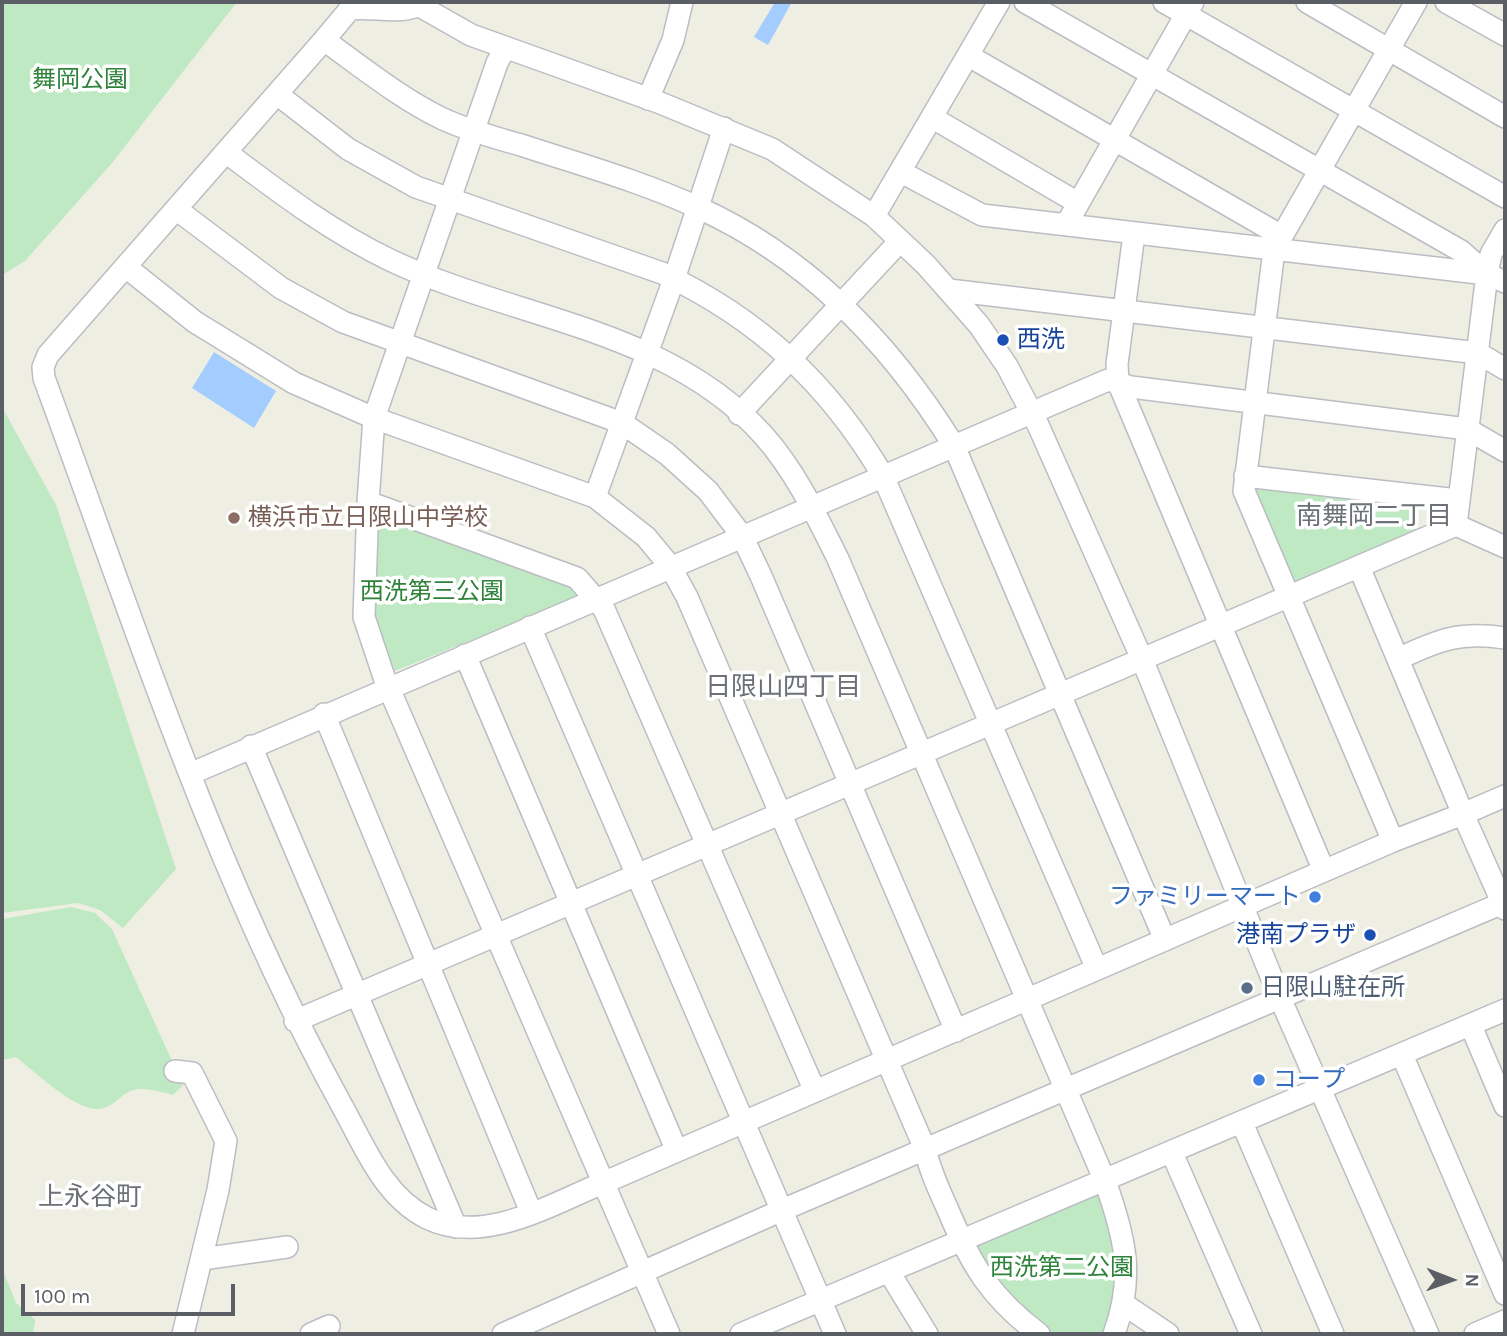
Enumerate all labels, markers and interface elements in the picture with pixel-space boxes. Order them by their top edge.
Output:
park label: 舞岡公園 [32,66,128,94]
place label: 西洗 [1017,326,1065,354]
marker: 西洗 [995,332,1011,348]
district label: 南舞岡二丁目 [1296,501,1452,533]
place label: 横浜市立日限山中学校 [248,504,488,532]
marker: 横浜市立日限山中学校 [226,510,242,526]
park label: 西洗第三公園 [360,578,504,606]
district label: 日限山四丁目 [705,672,861,704]
place label: ファミリーマート [1109,883,1301,911]
marker: ファミリーマート [1307,889,1323,905]
place label: 港南プラザ [1236,921,1356,949]
marker: 港南プラザ [1362,927,1378,943]
place label: 日限山駐在所 [1261,974,1405,1002]
marker: 日限山駐在所 [1239,980,1255,996]
place label: コープ [1273,1066,1345,1094]
marker: コープ [1251,1072,1267,1088]
district label: 上永谷町 [38,1182,142,1214]
north arrow [1416,1245,1486,1315]
park label: 西洗第二公園 [990,1254,1134,1282]
scale bar [24,1270,238,1314]
text: N [1461,1273,1483,1287]
text: 100 m [34,1284,91,1308]

